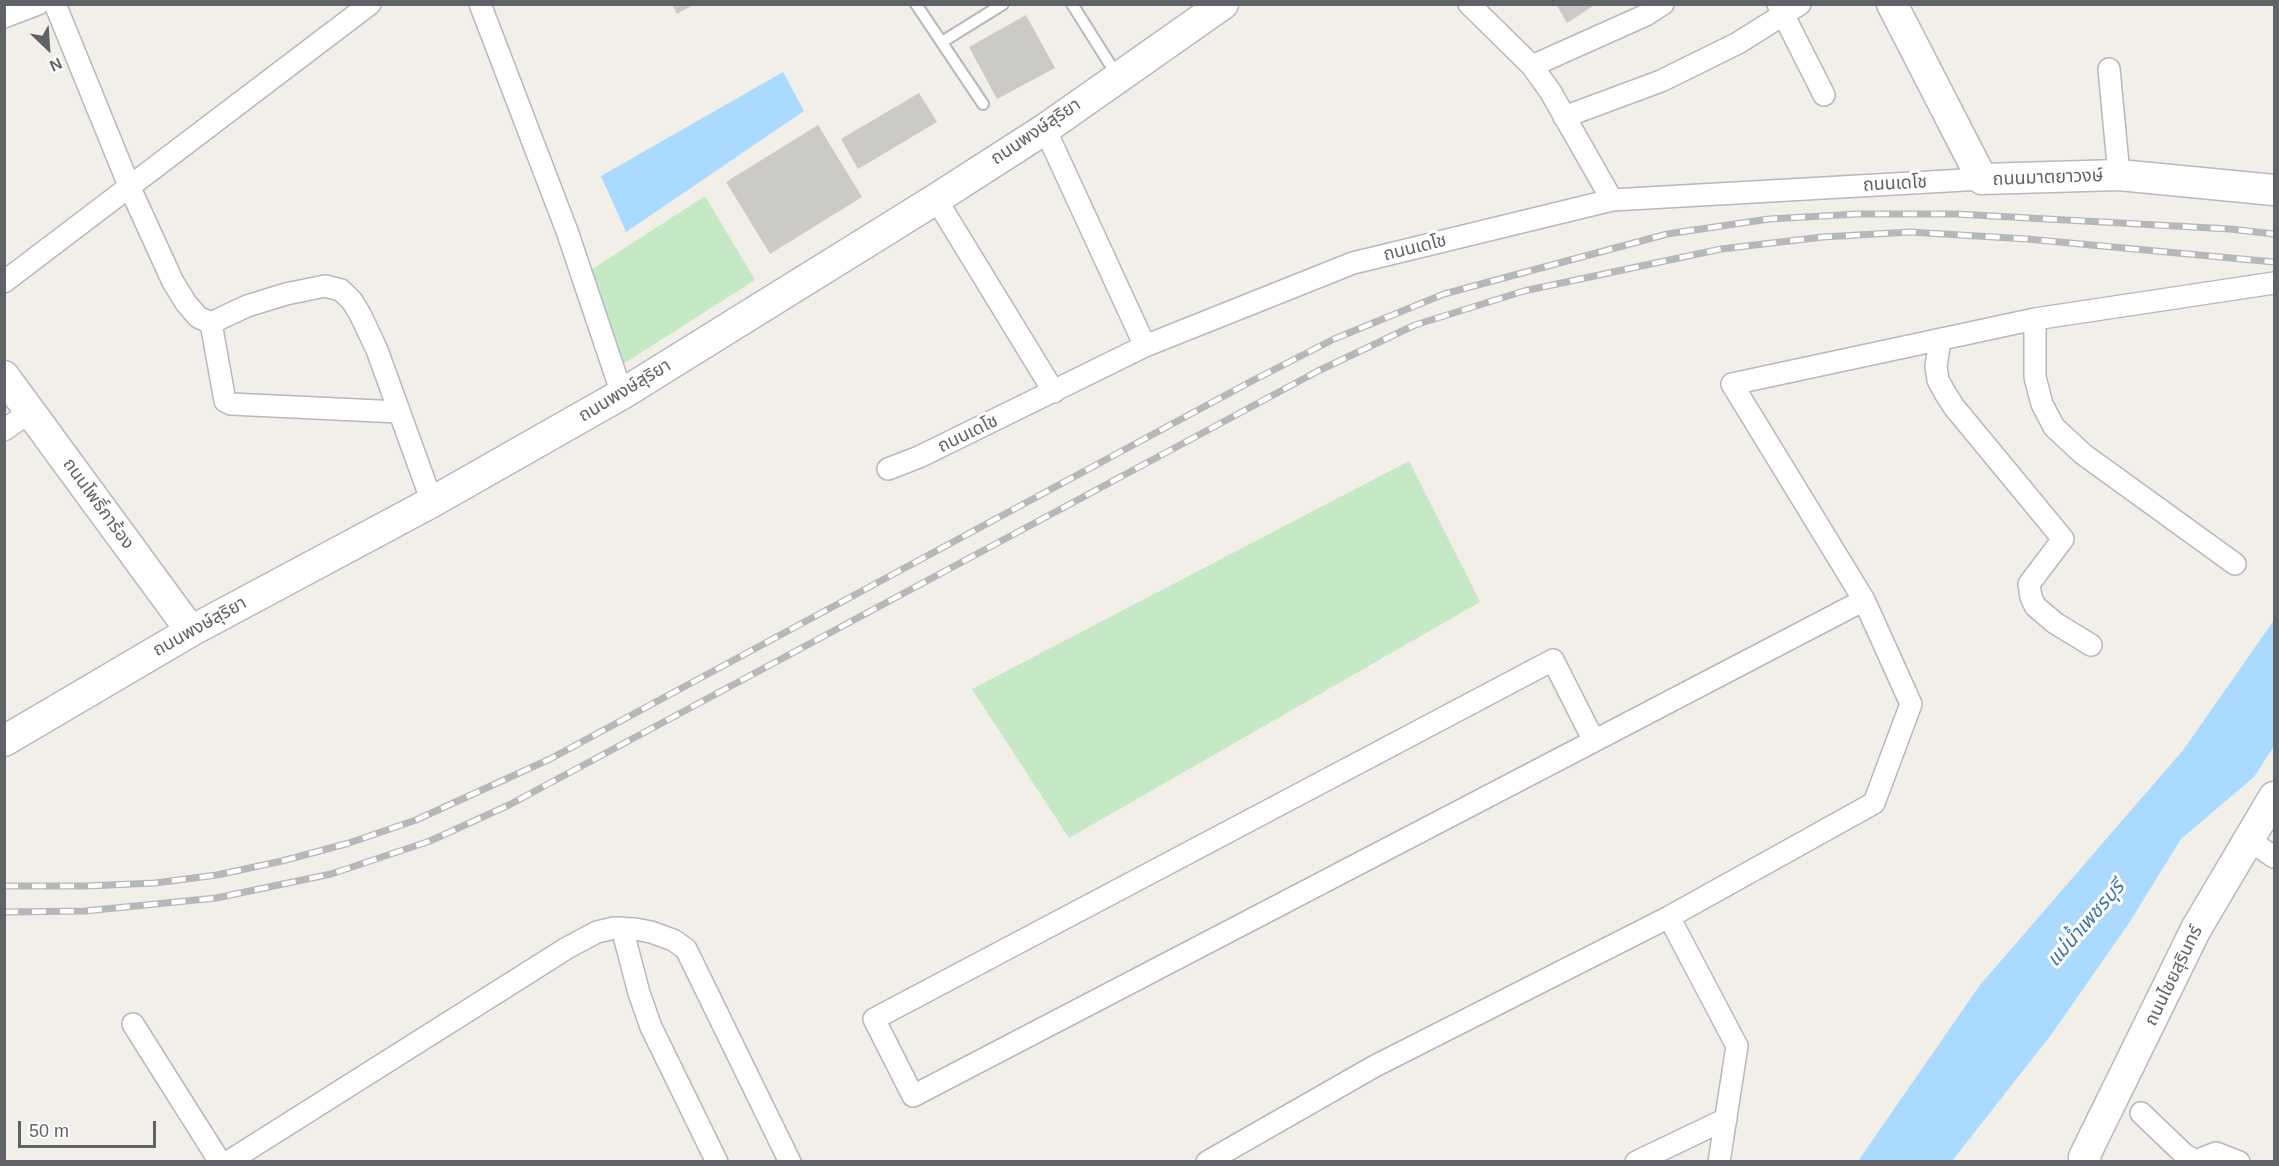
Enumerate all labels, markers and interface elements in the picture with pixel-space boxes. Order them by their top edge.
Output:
north arrow [18,18,78,78]
text: N [47,55,65,75]
street label: ถนนพงษ์สุริยา [987,94,1085,170]
street label: ถนนมาตยาวงษ์ [1992,165,2104,191]
street label: ถนนเดโช [1862,172,1928,196]
street label: ถนนเดโช [1381,230,1449,266]
street label: ถนนพงษ์สุริยา [575,355,675,427]
street label: ถนนเดโช [934,410,1002,458]
street label: ถนนโพธิ์การ้อง [58,454,138,554]
street label: ถนนพงษ์สุริยา [149,592,251,662]
water label: แม่น้ำเพชรบุรี [2042,876,2130,972]
street label: ถนนไชยสุรินทร์ [2140,922,2208,1030]
scale bar [21,1109,159,1147]
text: 50 m [29,1121,69,1141]

